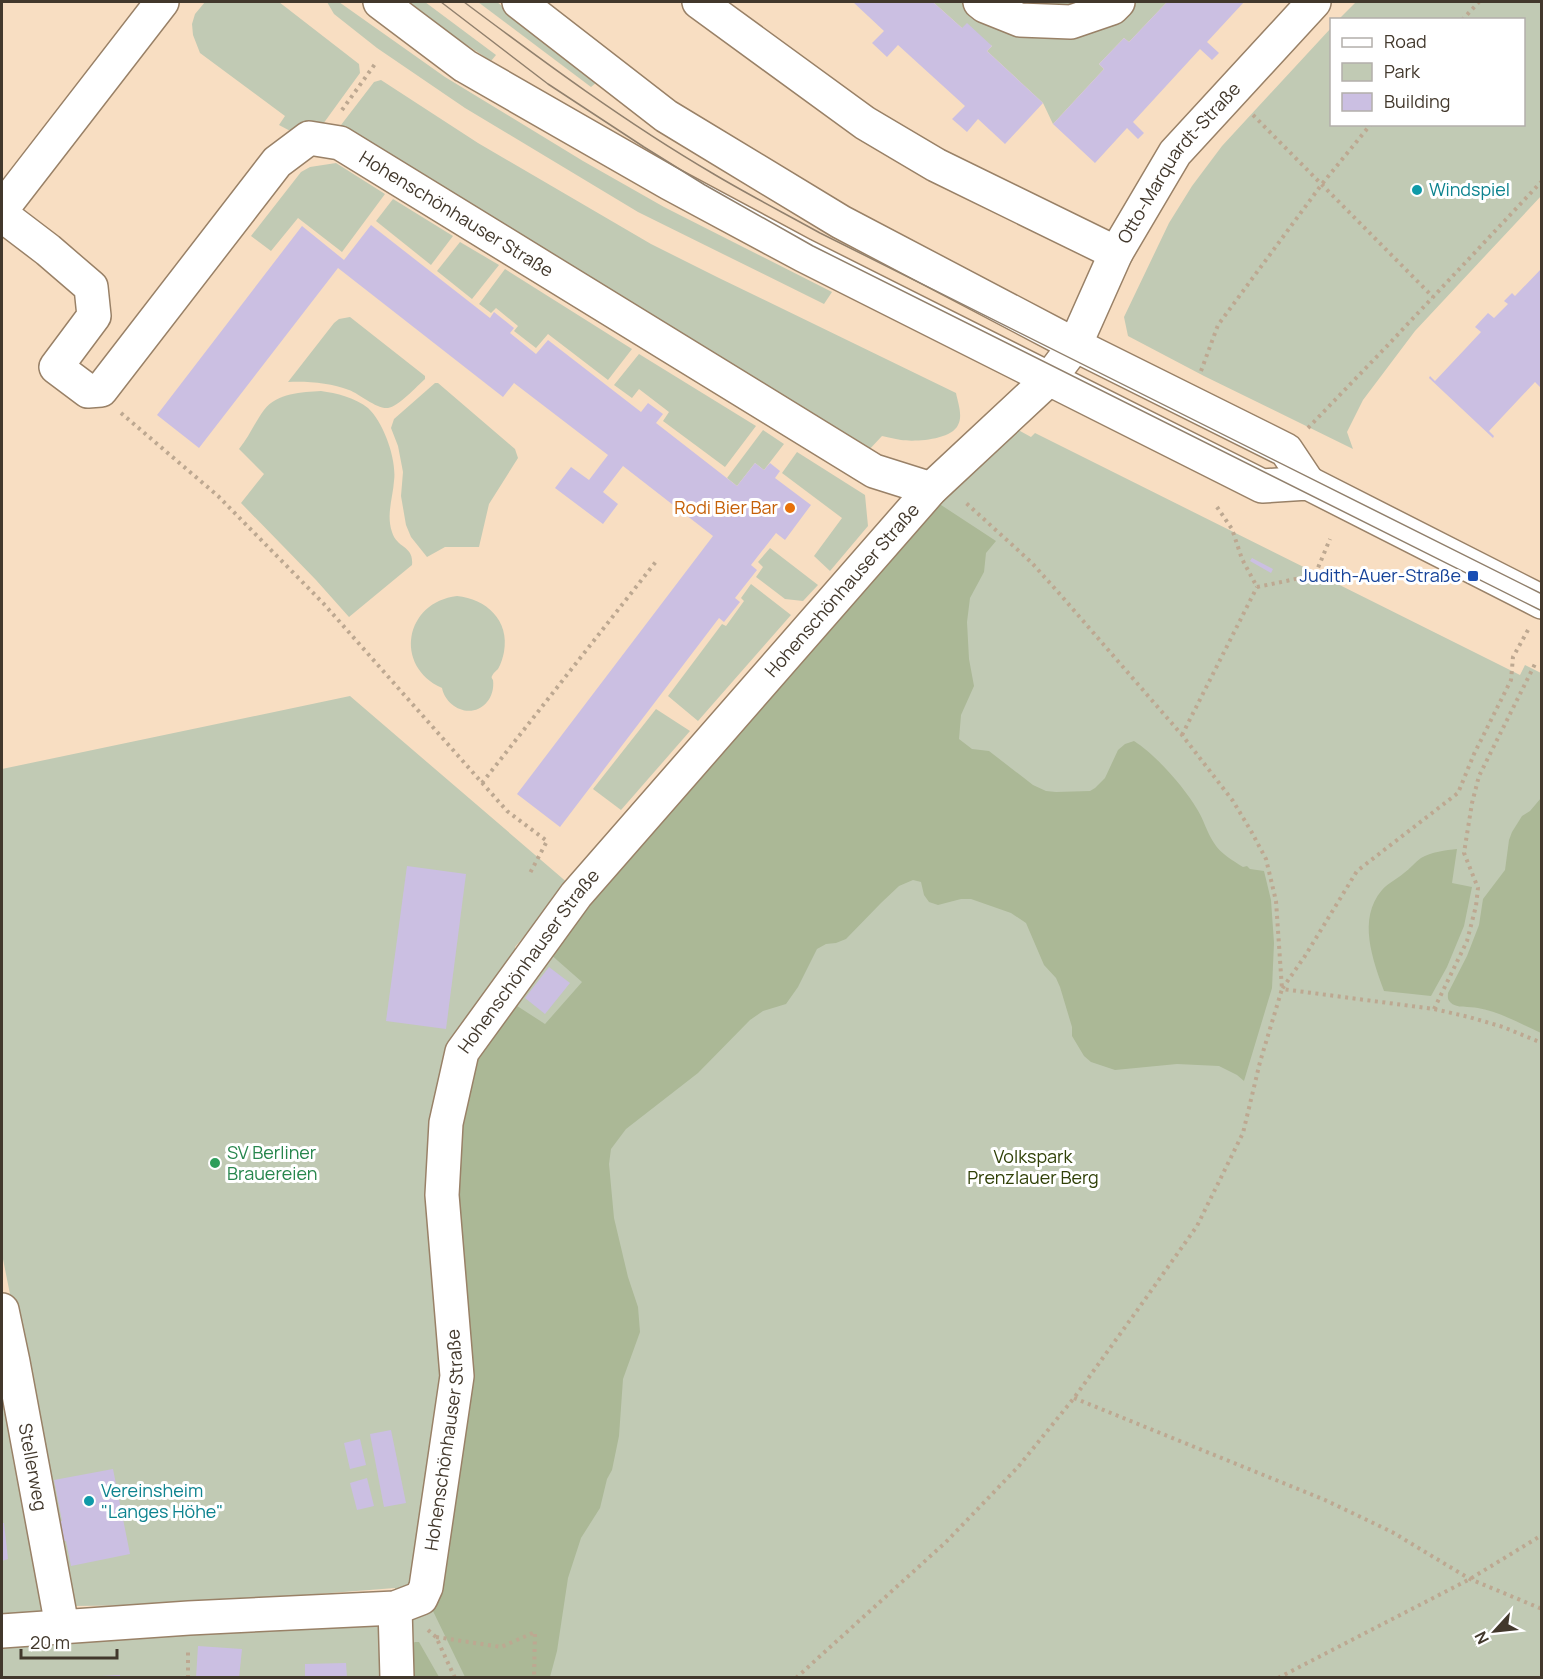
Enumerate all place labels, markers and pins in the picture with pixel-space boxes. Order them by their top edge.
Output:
place label: Windspiel [1429,177,1510,201]
marker: Windspiel [1410,183,1424,197]
place label: Rodi Bier Bar [674,495,779,519]
marker: Rodi Bier Bar [783,501,797,515]
place label: Judith-Auer-Straße [1300,563,1461,587]
marker: Judith-Auer-Straße [1466,569,1480,583]
place label: SV Berliner Brauereien [227,1140,317,1185]
marker: SV Berliner Brauereien [208,1156,222,1170]
place label: Vereinsheim "Langes Höhe" [101,1478,223,1523]
marker: Vereinsheim "Langes Höhe" [82,1494,96,1508]

